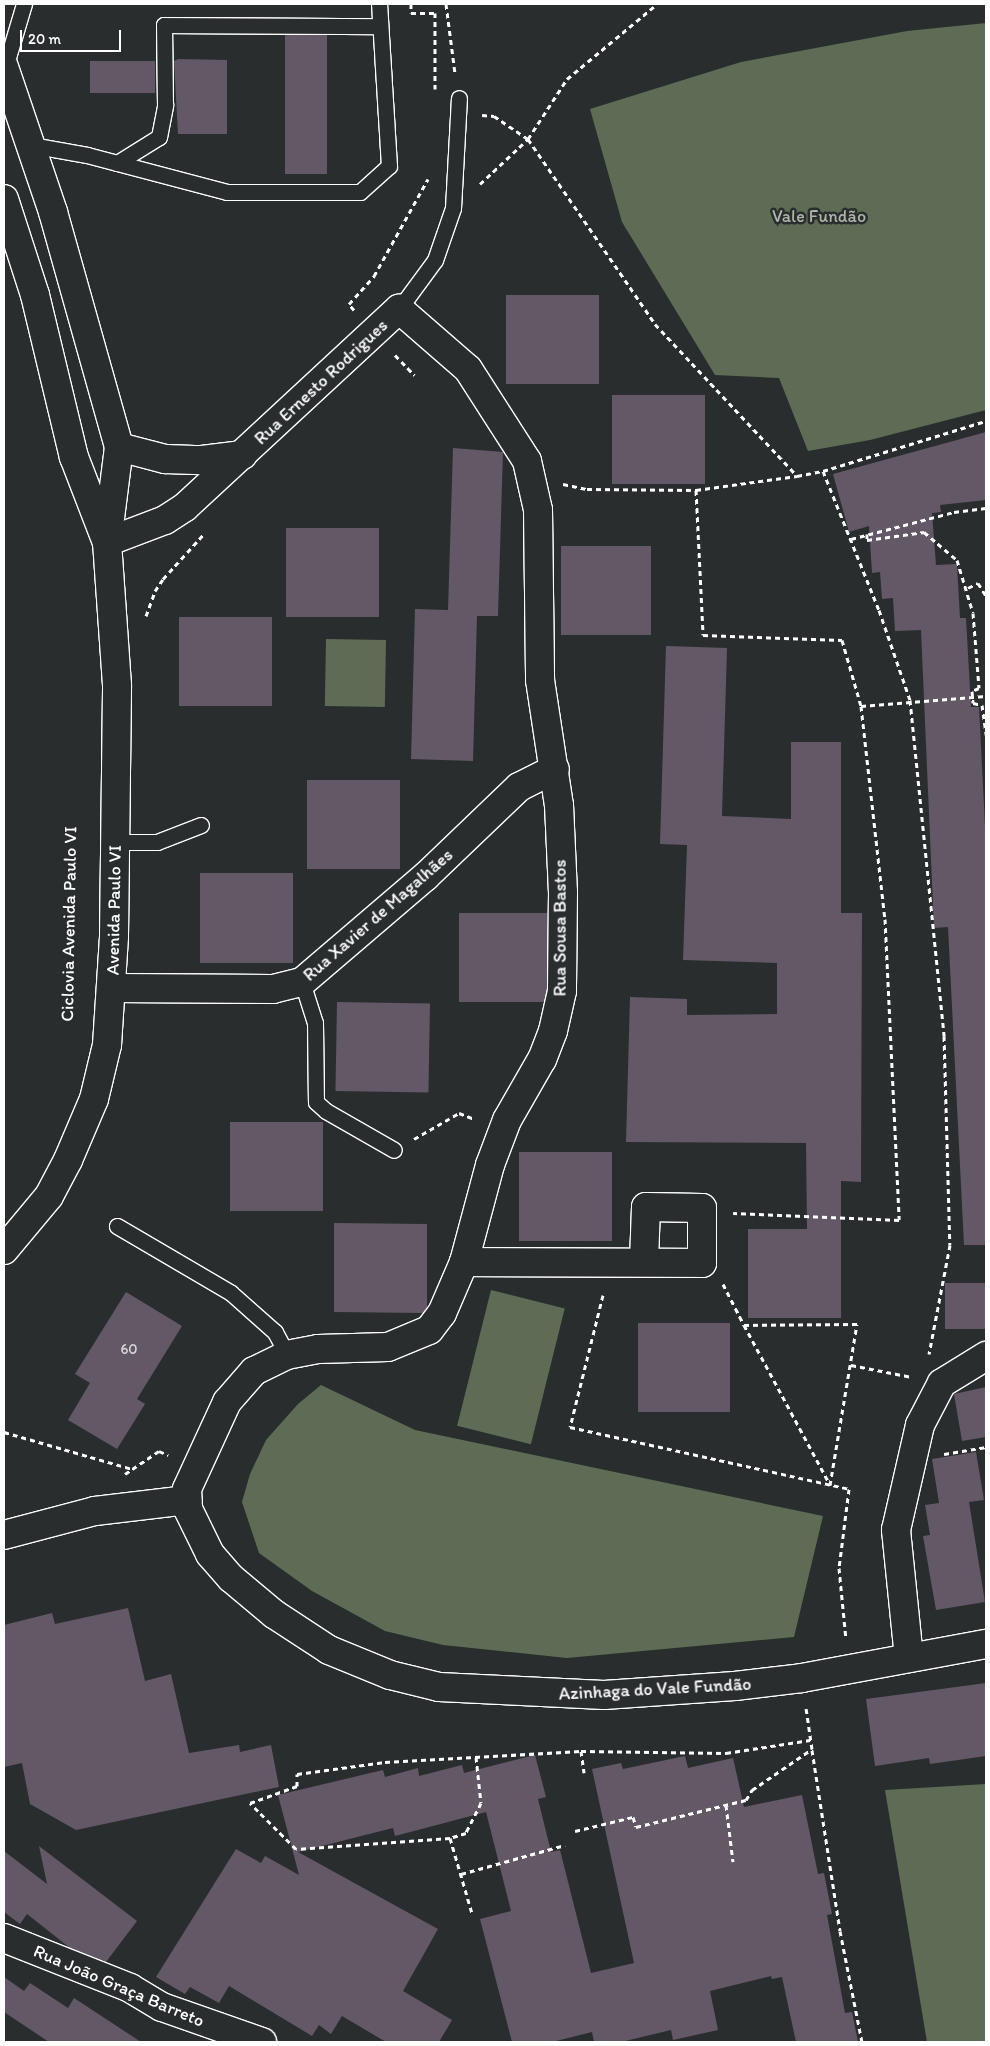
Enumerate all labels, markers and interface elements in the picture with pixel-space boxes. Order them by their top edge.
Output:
scale bar [22,20,124,52]
text: 20 m [28,30,61,48]
park label: Vale Fundão [772,205,866,227]
street label: Rua Ernesto Rodrigues [250,315,392,449]
street label: Ciclovia Avenida Paulo VI [56,826,82,1022]
street label: Rua Xavier de Magalhães [299,844,457,986]
street label: Avenida Paulo VI [102,845,126,975]
street label: Rua Sousa Bastos [549,859,571,997]
house number: 60 [120,1341,138,1359]
street label: Azinhaga do Vale Fundão [558,1673,752,1705]
street label: Rua João Graça Barreto [30,1940,208,2032]

